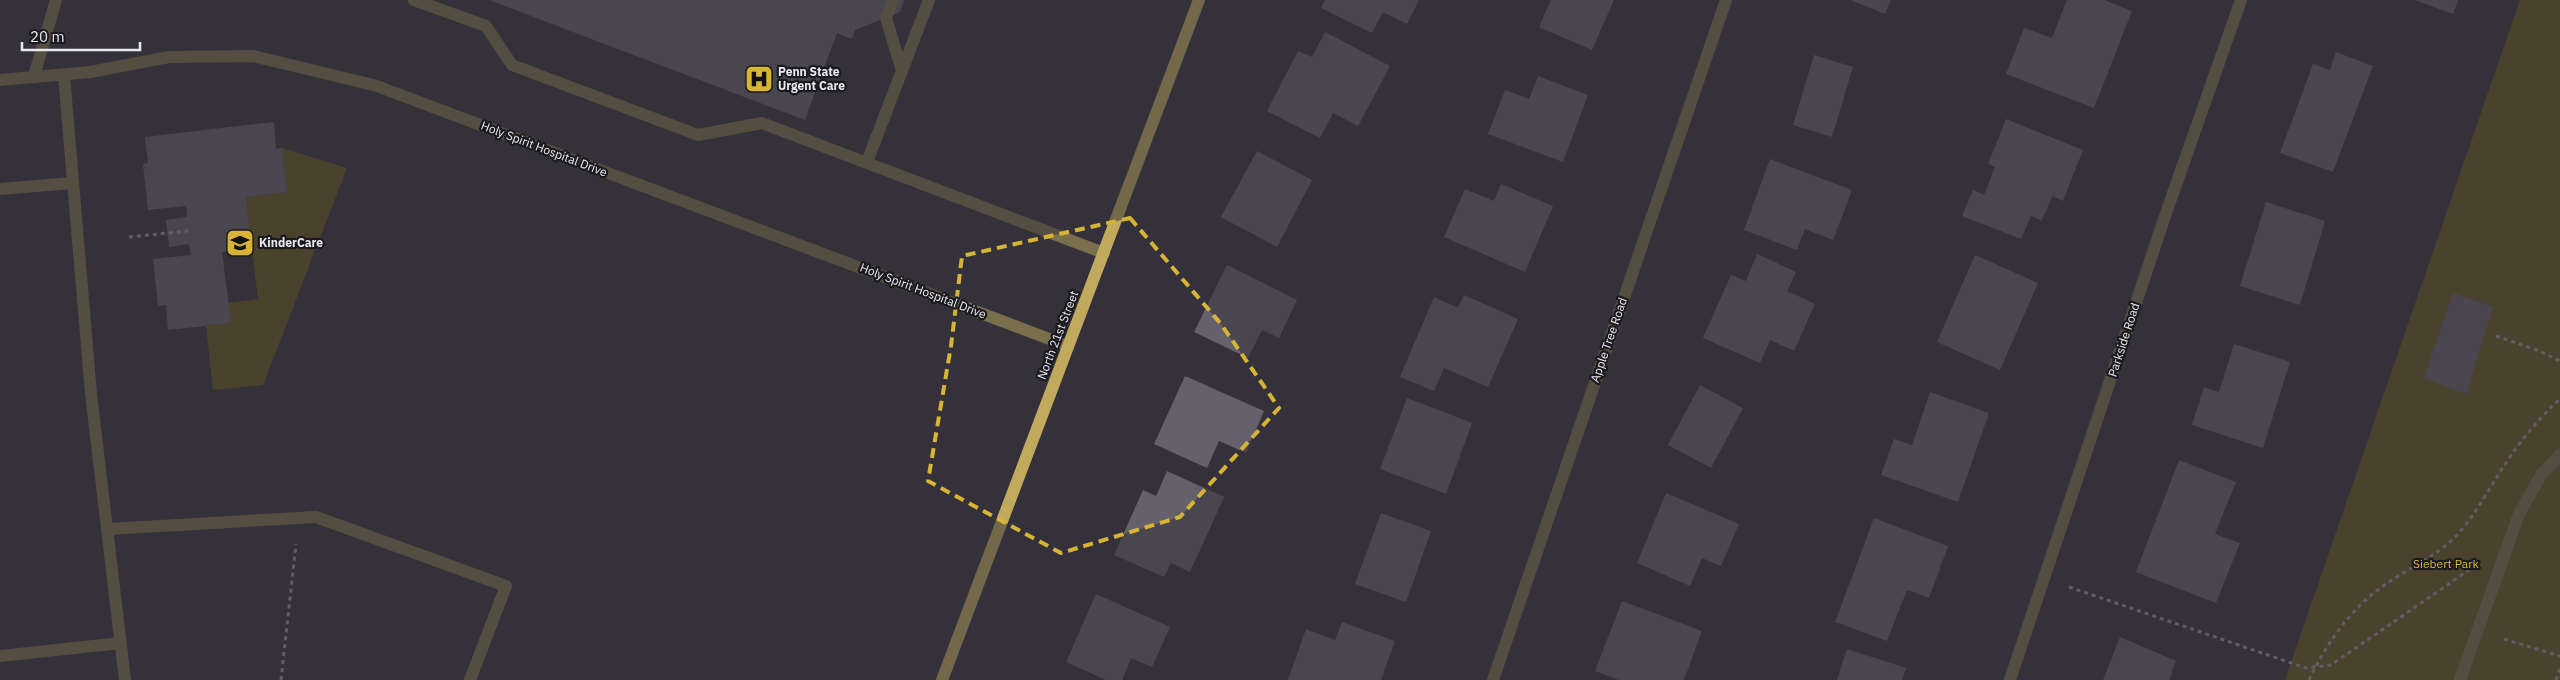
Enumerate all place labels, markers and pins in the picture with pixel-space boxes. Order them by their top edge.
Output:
hospital icon: Penn State Urgent Care [744,64,774,94]
place label: Penn State Urgent Care [778,64,845,93]
school or university icon: KinderCare [225,228,255,258]
place label: KinderCare [259,235,323,250]

